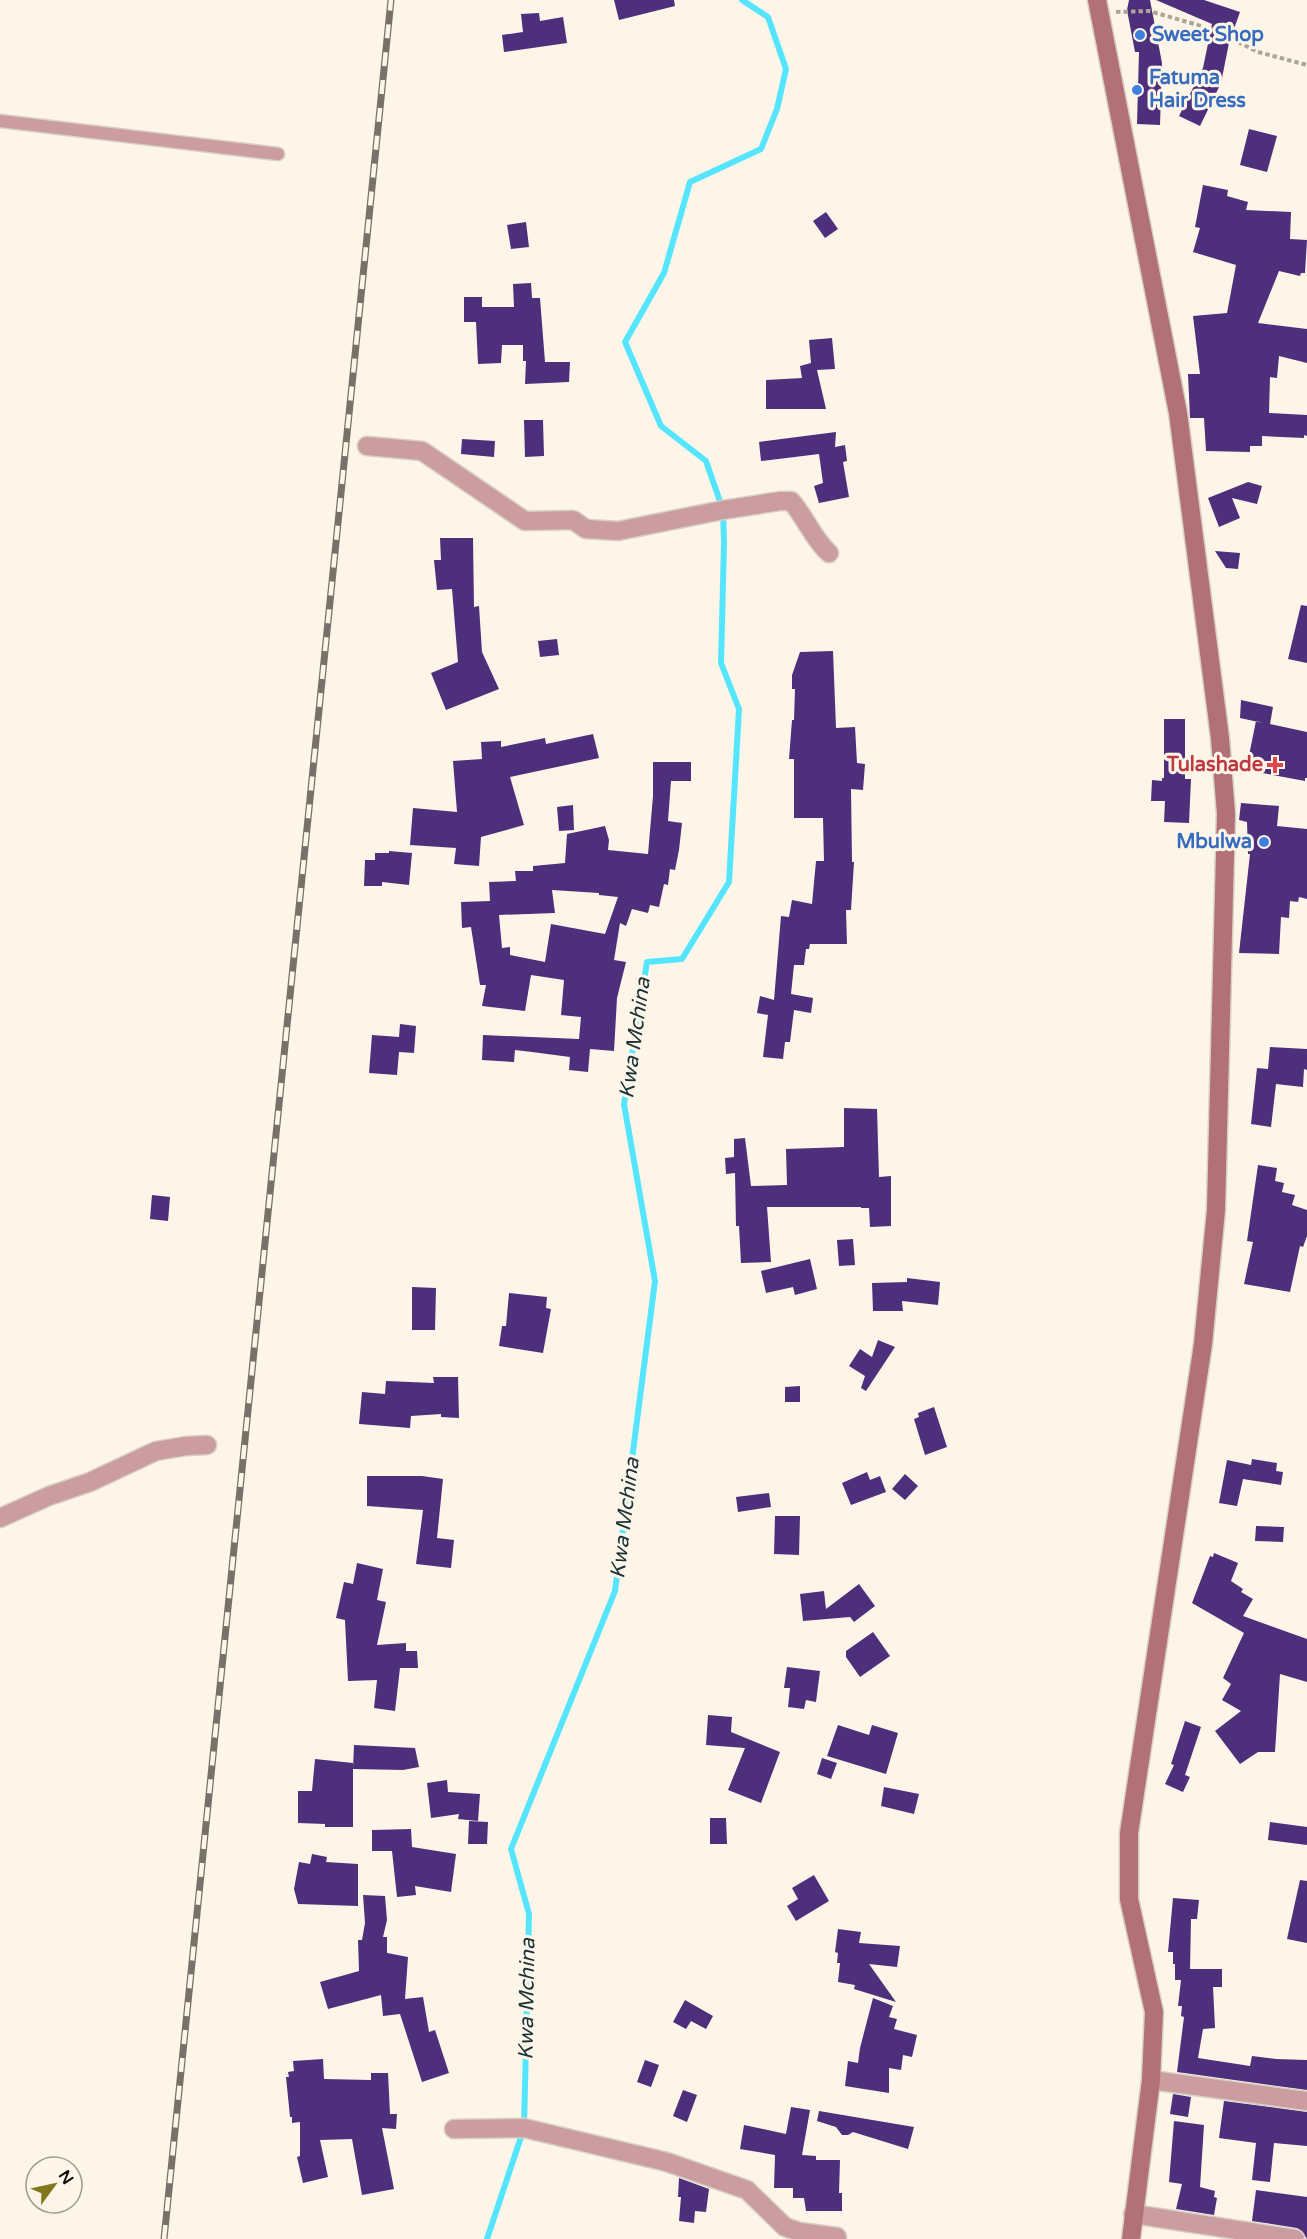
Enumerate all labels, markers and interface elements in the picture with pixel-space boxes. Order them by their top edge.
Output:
place label: Sweet Shop [1152,23,1264,47]
marker: Sweet Shop [1133,28,1147,42]
place label: Fatuma Hair Dress [1149,66,1246,113]
marker: Fatuma Hair Dress [1130,83,1144,97]
place label: Tulashade [1166,753,1263,777]
marker: Tulashade [1268,758,1282,772]
place label: Mbulwa [1176,830,1252,854]
marker: Mbulwa [1257,835,1271,849]
water label: Kwa Mchina [614,975,656,1100]
water label: Kwa Mchina [605,1455,645,1580]
water label: Kwa Mchina [513,1937,541,2060]
north arrow [24,2155,84,2215]
text: N [54,2167,78,2188]

